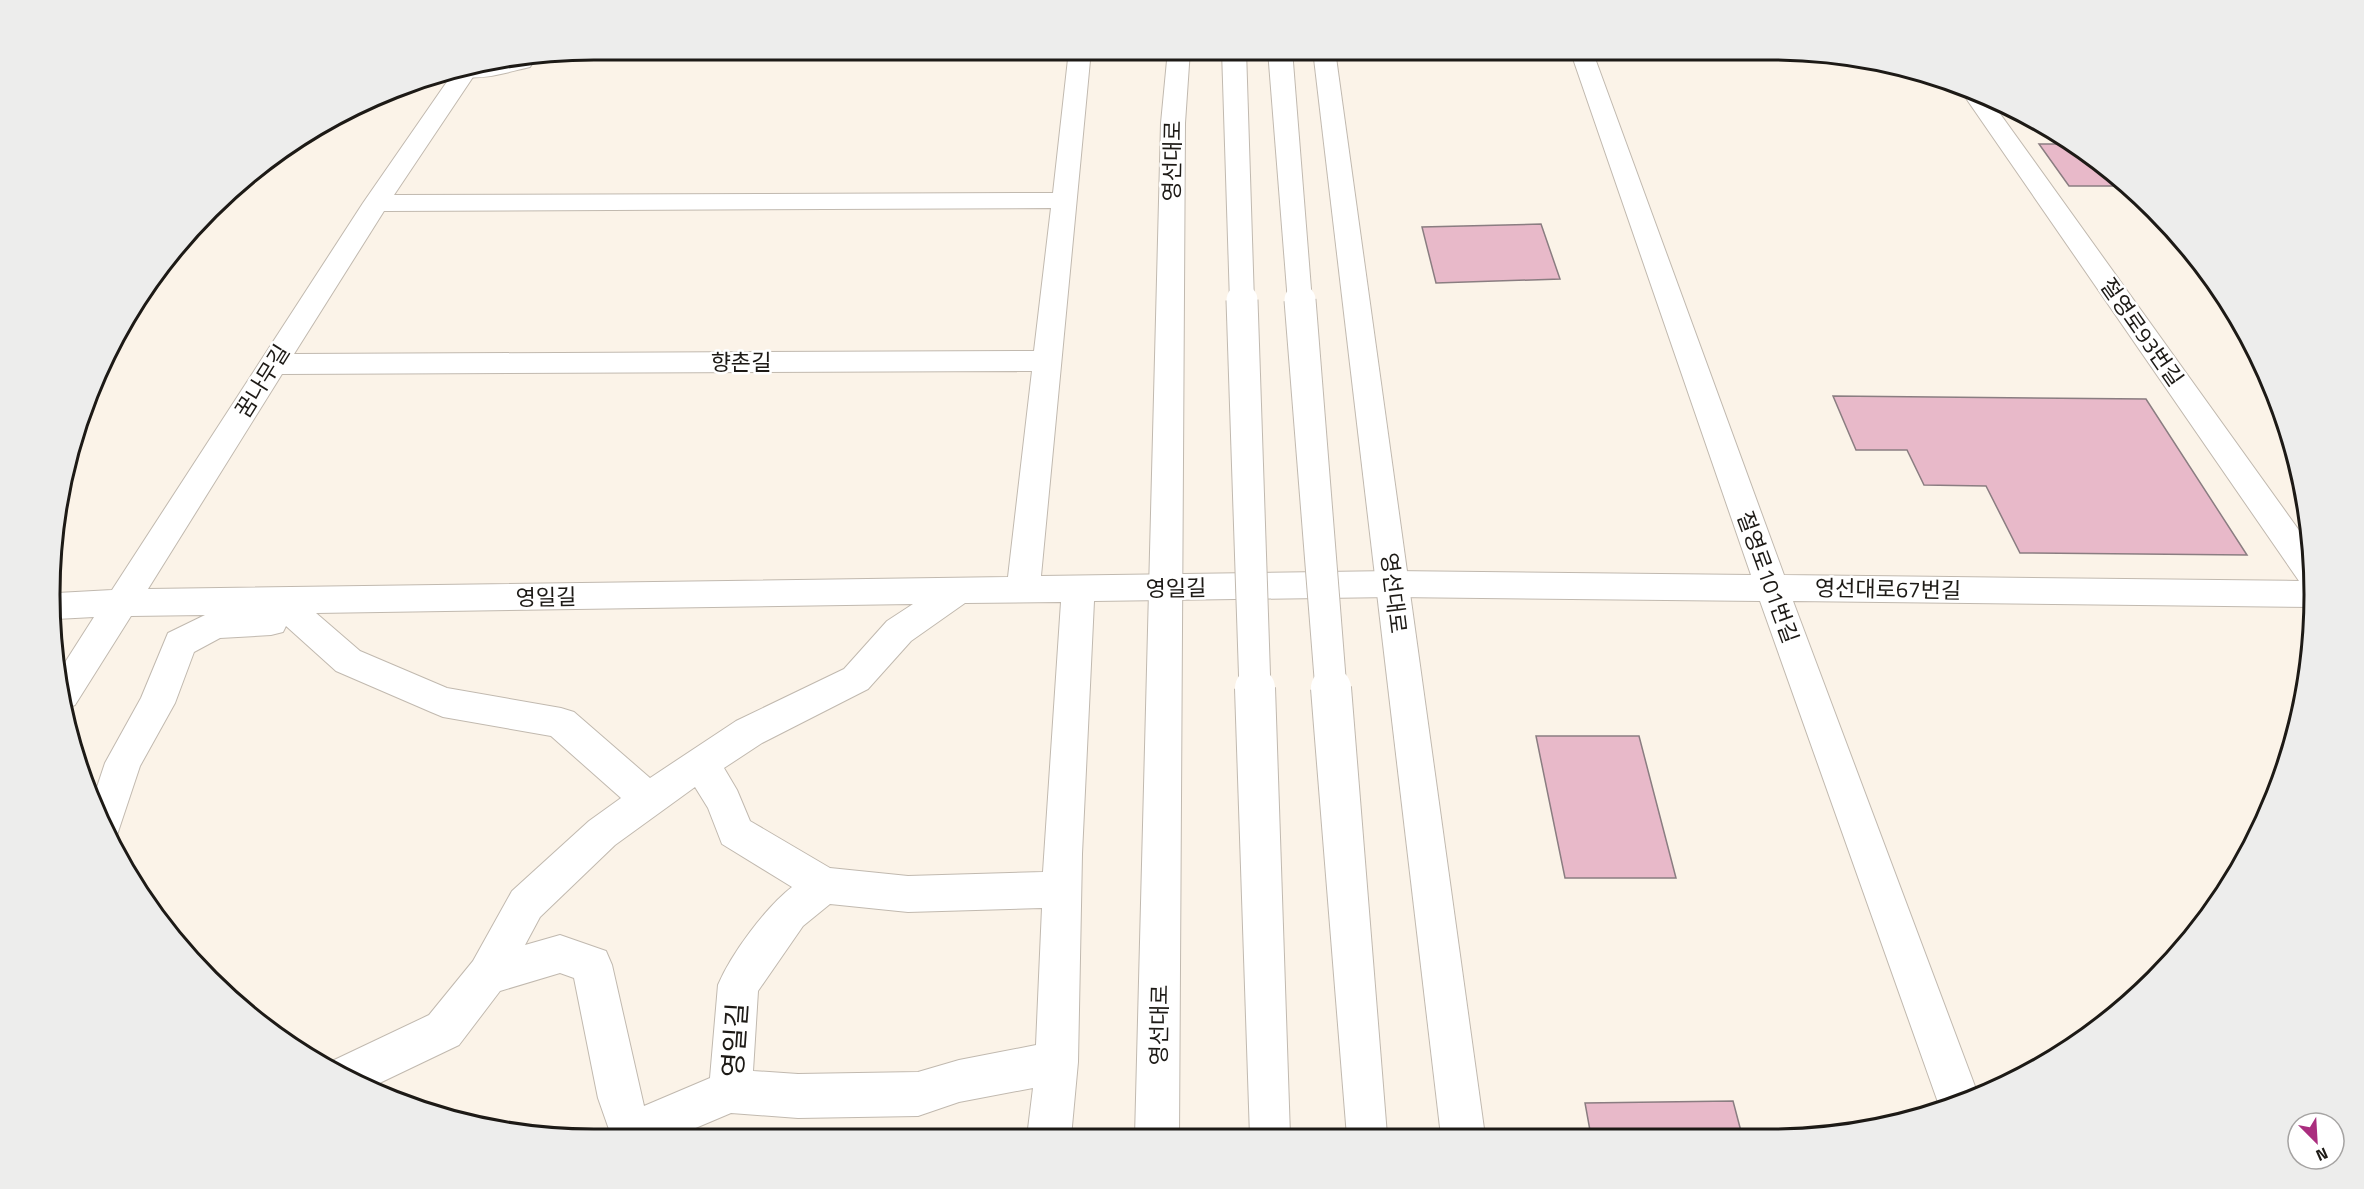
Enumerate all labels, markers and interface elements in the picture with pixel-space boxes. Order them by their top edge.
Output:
street label: 영선대로 [1154,120,1190,202]
street label: 절영로93번길 [2092,271,2192,393]
street label: 꿈나무길 [226,338,298,424]
street label: 향촌길 [711,345,771,379]
street label: 절영로101번길 [1728,506,1808,648]
street label: 영선대로 [1372,551,1416,635]
street label: 영일길 [1145,570,1207,606]
street label: 영선대로67번길 [1815,571,1961,607]
street label: 영일길 [515,579,577,615]
street label: 영선대로 [1141,984,1177,1066]
street label: 영일길 [711,1001,757,1079]
north arrow [2286,1111,2346,1171]
text: N [2312,1141,2332,1168]

